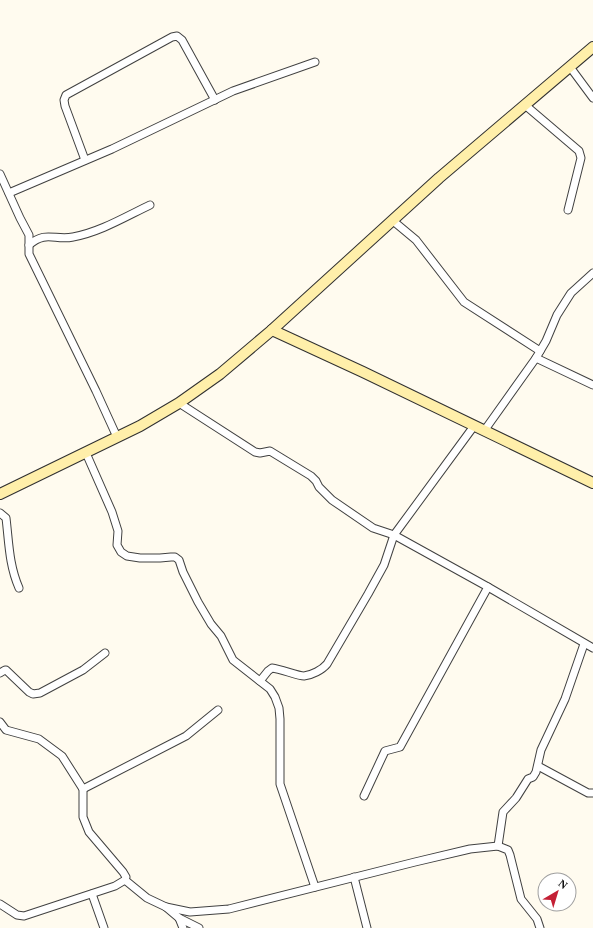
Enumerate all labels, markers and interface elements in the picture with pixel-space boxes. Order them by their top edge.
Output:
north arrow [537,872,577,912]
text: N [556,877,570,891]

